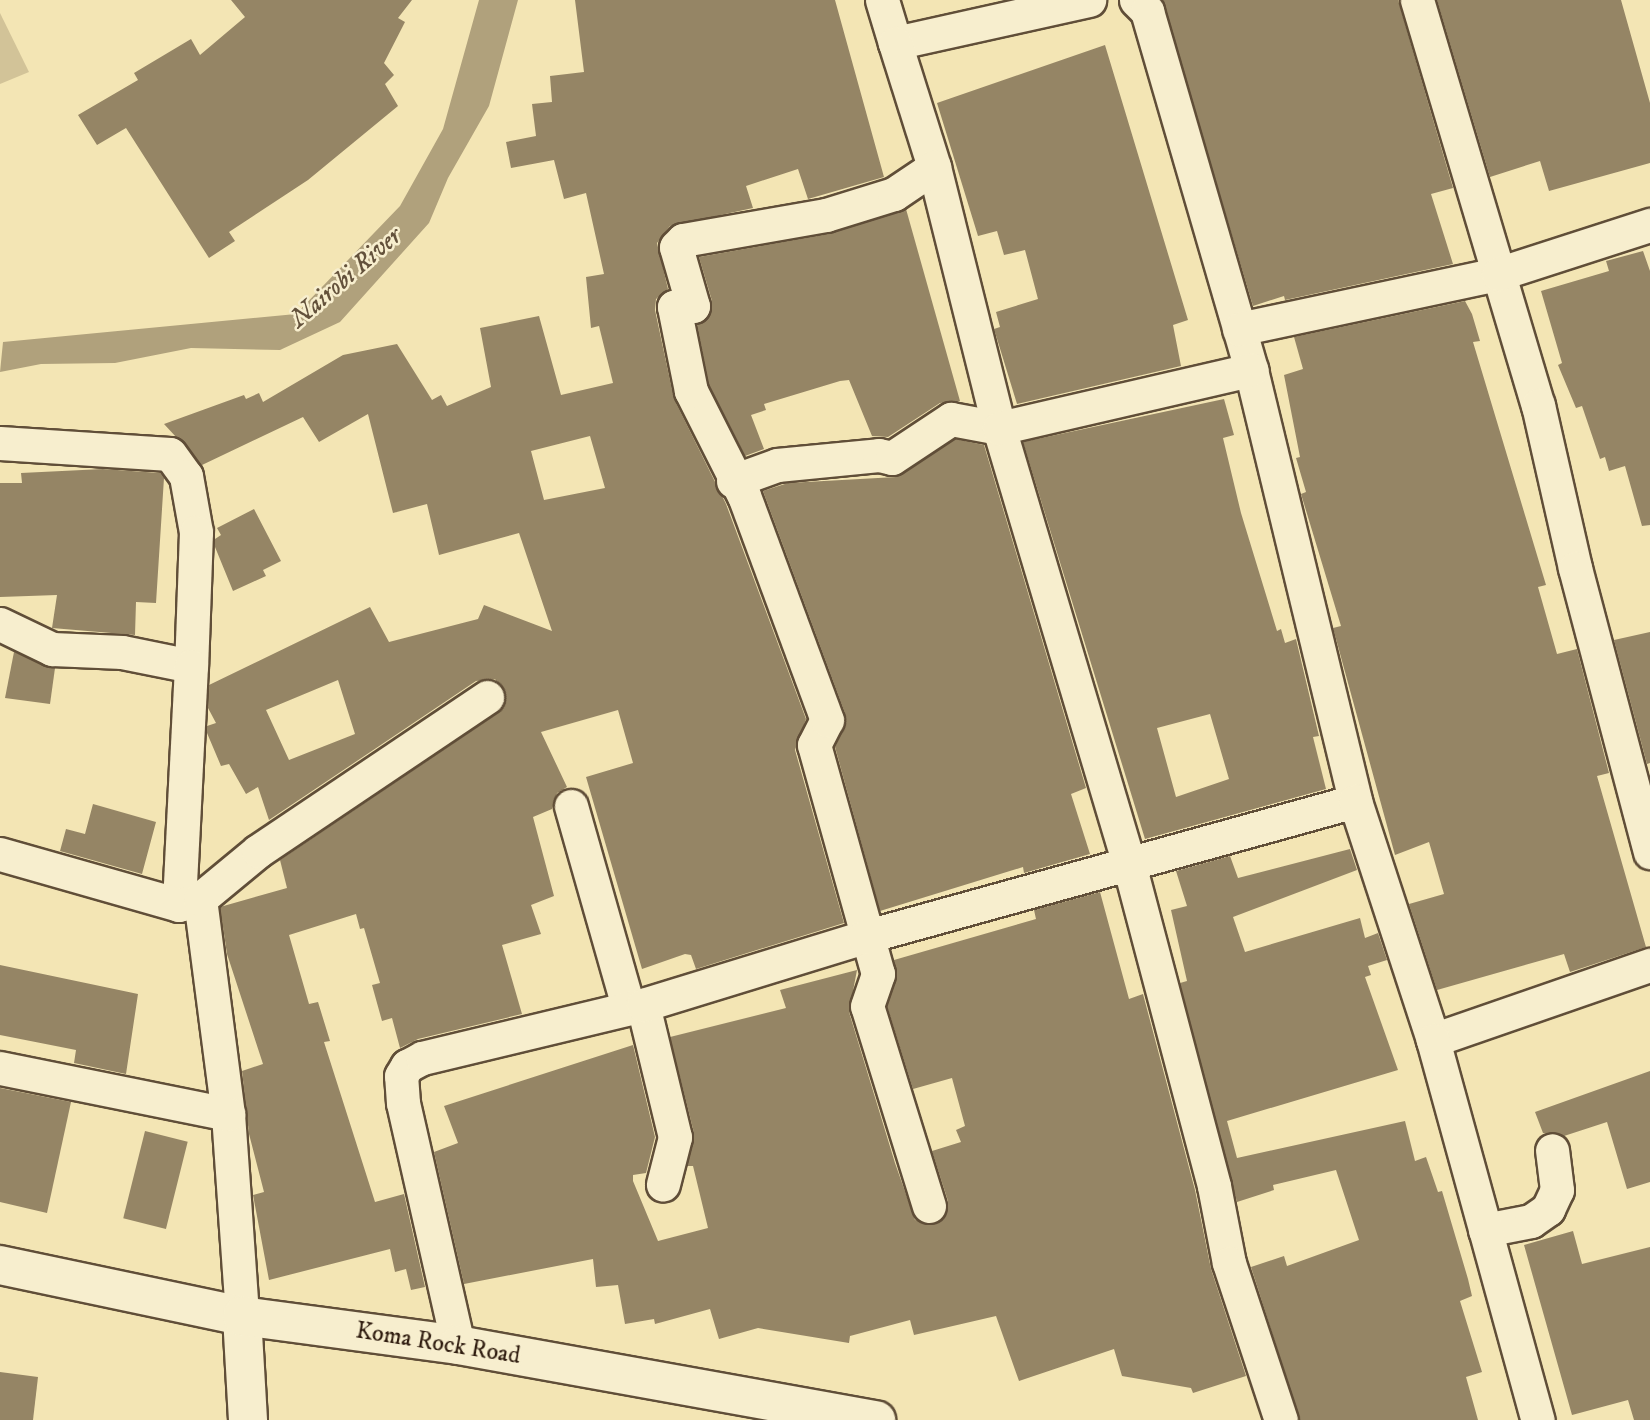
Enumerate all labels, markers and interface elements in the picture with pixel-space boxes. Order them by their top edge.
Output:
water label: Nairobi River [284,221,408,335]
street label: Koma Rock Road [354,1317,522,1371]

